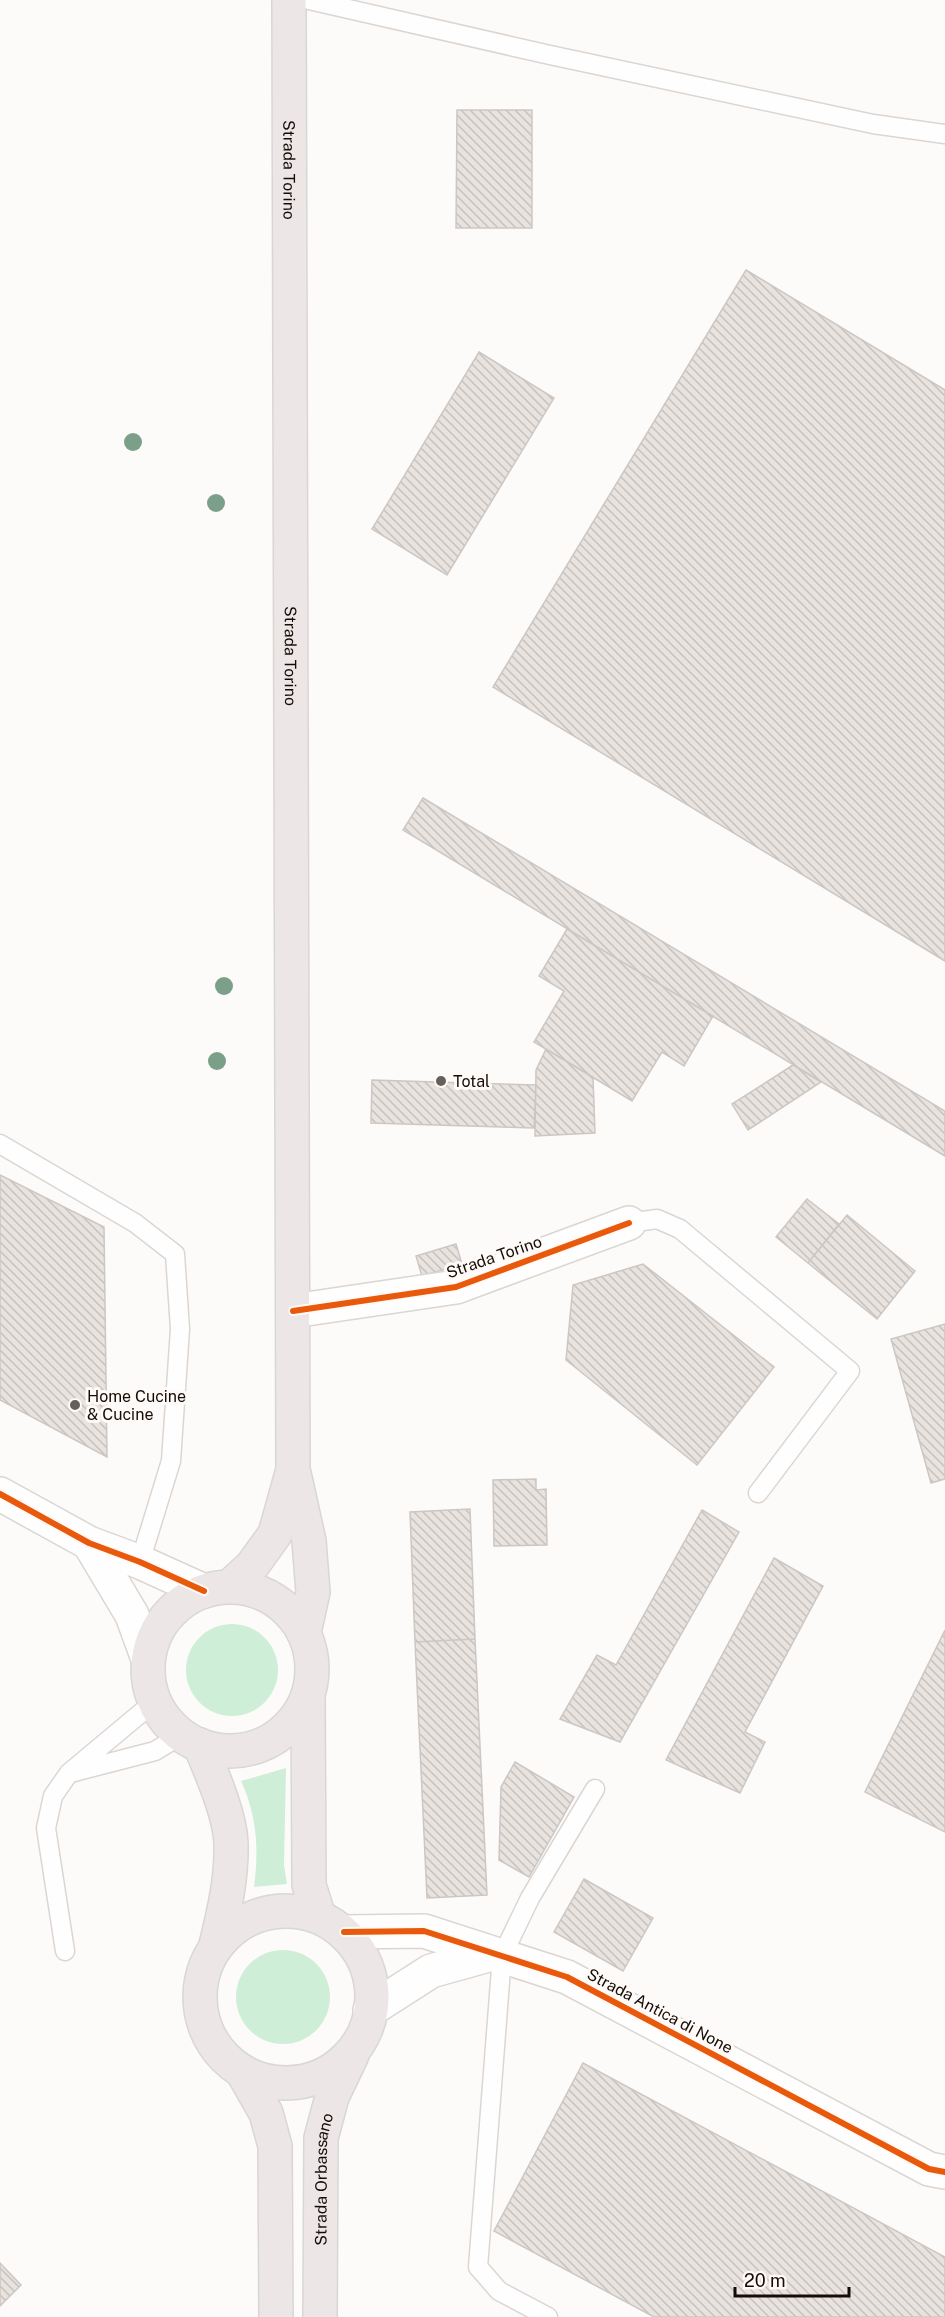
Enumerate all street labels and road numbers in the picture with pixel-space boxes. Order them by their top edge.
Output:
street label: Strada Torino [280,120,299,220]
street label: Strada Torino [281,606,300,706]
street label: Strada Torino [444,1232,544,1282]
street label: Strada Antica di None [584,1965,736,2057]
street label: Strada Orbassano [311,2111,337,2246]

